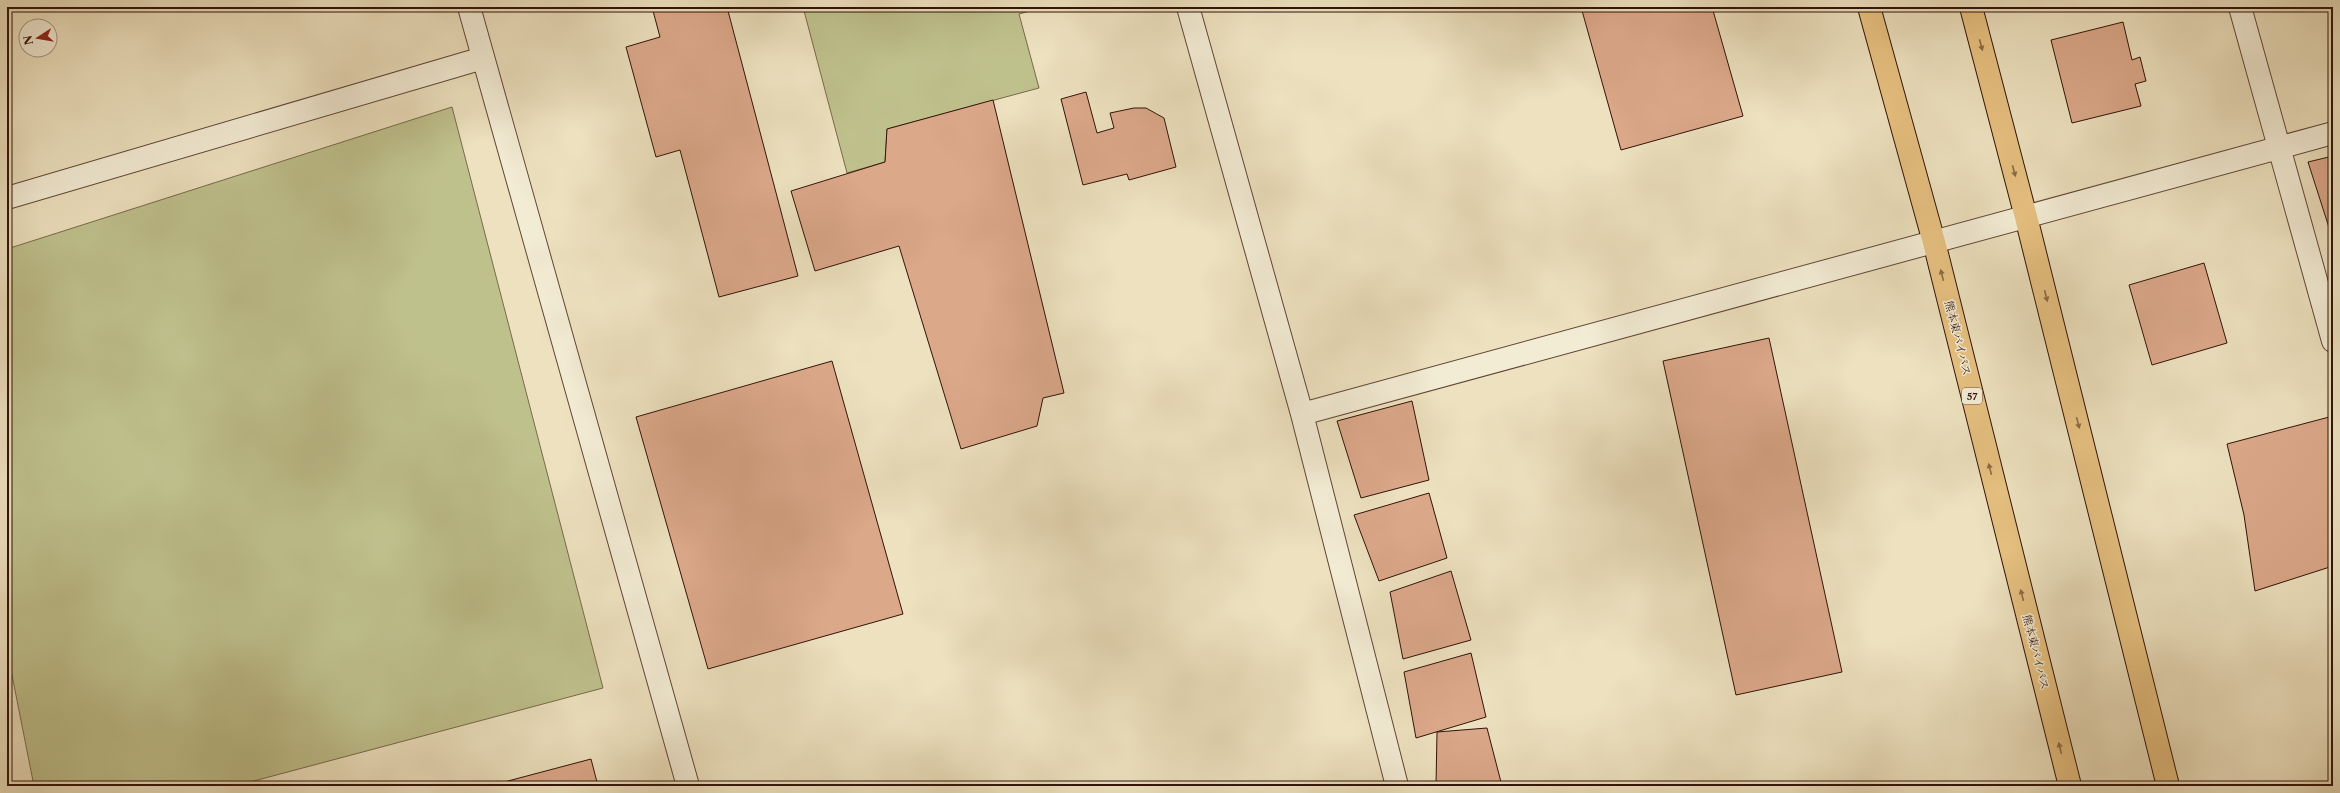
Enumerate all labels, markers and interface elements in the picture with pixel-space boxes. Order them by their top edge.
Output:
north arrow [18,18,58,58]
text: N [20,34,36,46]
one-way arrow [1978,39,1984,51]
one-way arrow [2011,165,2017,177]
one-way arrow [1939,269,1945,281]
one-way arrow [2043,291,2049,303]
street label: 熊本東バイパス [1942,299,1974,377]
road number: 57 [1962,388,1982,404]
one-way arrow [2075,416,2081,429]
one-way arrow [1987,463,1993,475]
one-way arrow [2019,589,2025,601]
street label: 熊本東バイパス [2020,613,2052,691]
one-way arrow [2057,742,2063,754]

